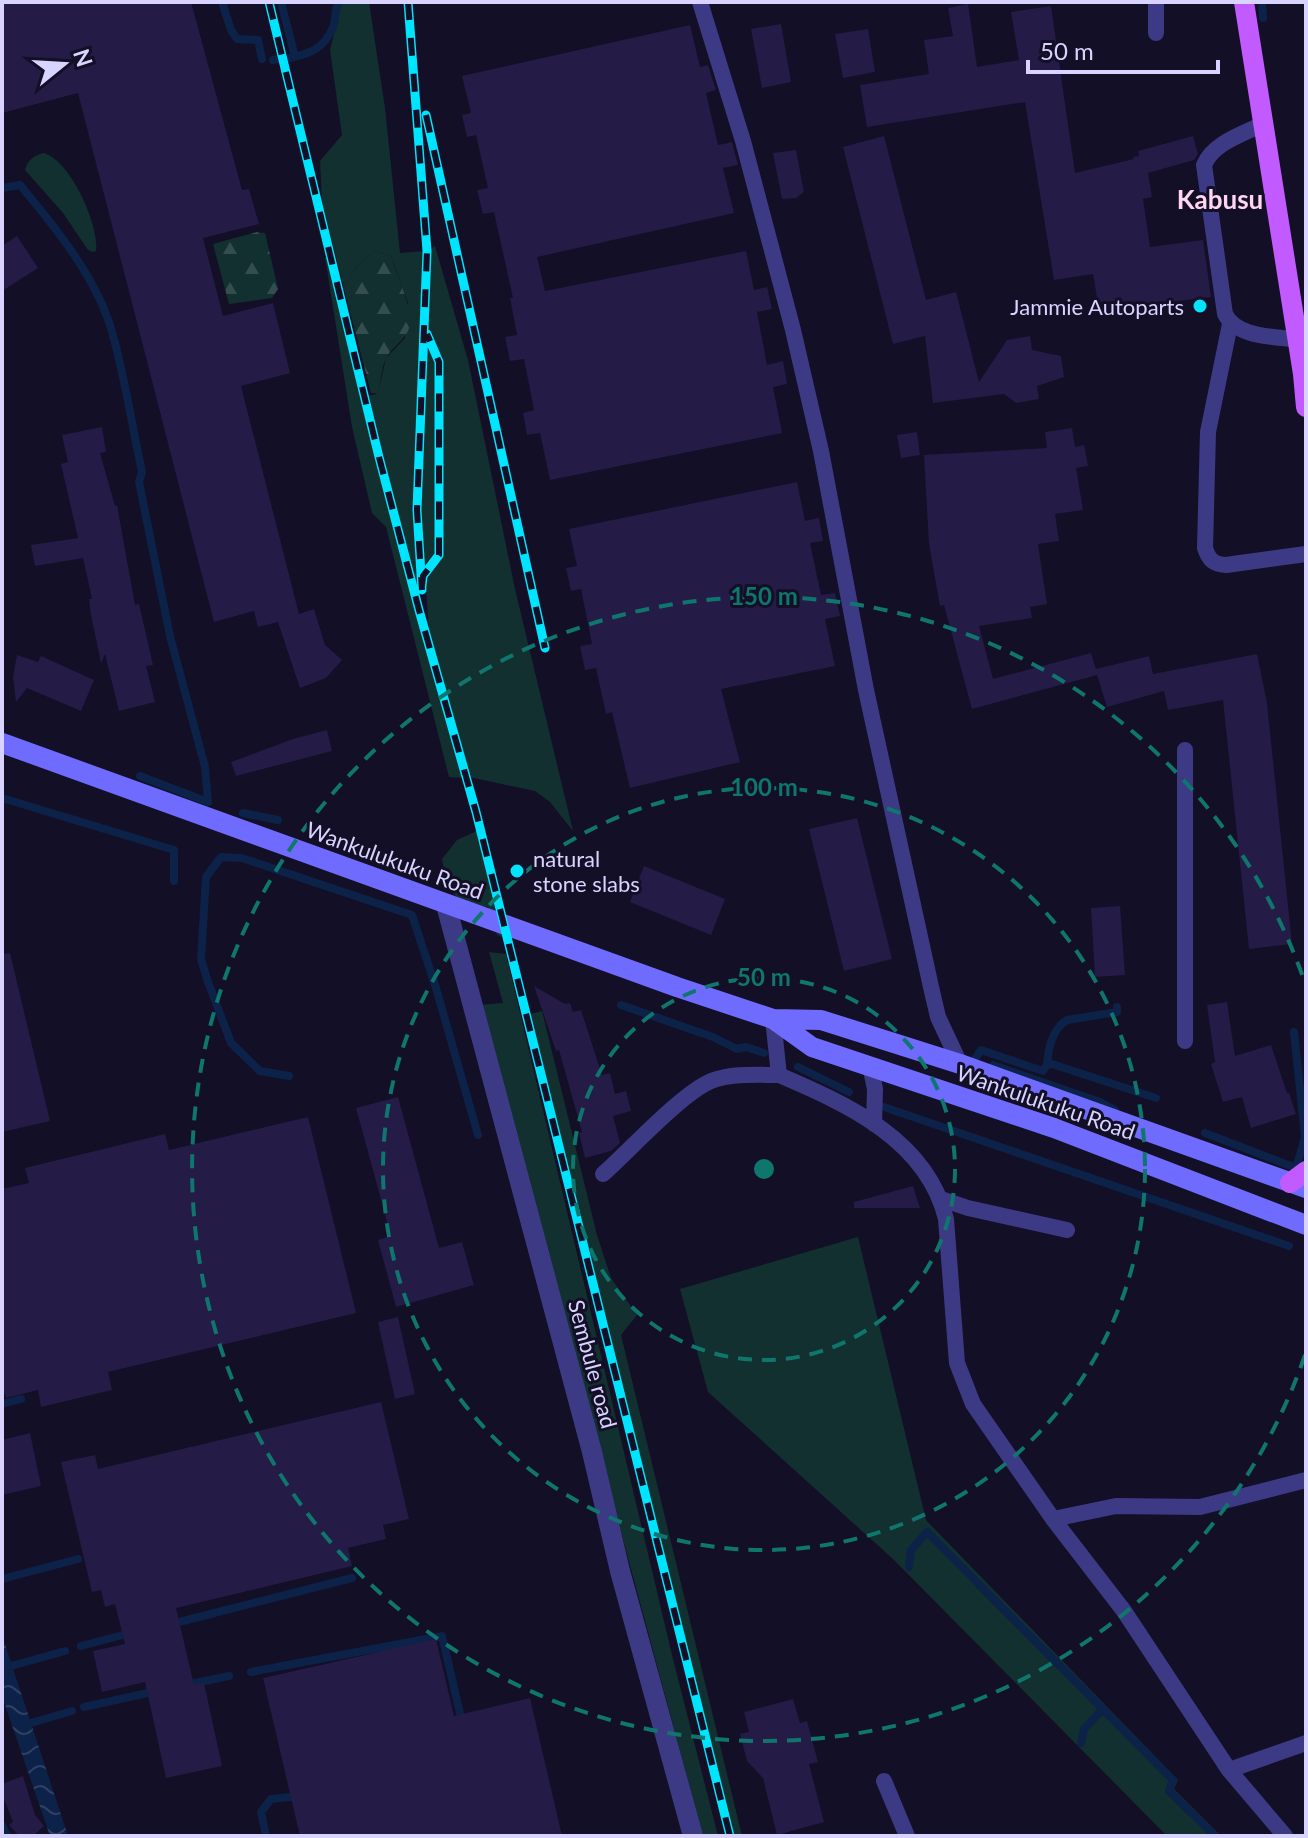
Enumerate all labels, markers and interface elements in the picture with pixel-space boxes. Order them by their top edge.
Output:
north arrow [24,24,104,104]
scale bar [1028,24,1218,74]
text: 50 m [1040,36,1094,65]
text: N [68,45,99,70]
district label: Kabusu [1177,183,1263,215]
place label: Jammie Autoparts [1010,293,1184,320]
marker: Jammie Autoparts [1191,297,1209,315]
text: 150 m [730,581,798,610]
text: 100 m [730,772,798,801]
street label: Wankulukuku Road [303,815,487,905]
place label: natural stone slabs [533,845,640,897]
marker: natural stone slabs [508,862,526,880]
text: 50 m [737,962,791,991]
street label: Wankulukuku Road [953,1059,1139,1145]
centre of rings [750,1155,778,1183]
street label: Sembule road [563,1297,623,1431]

